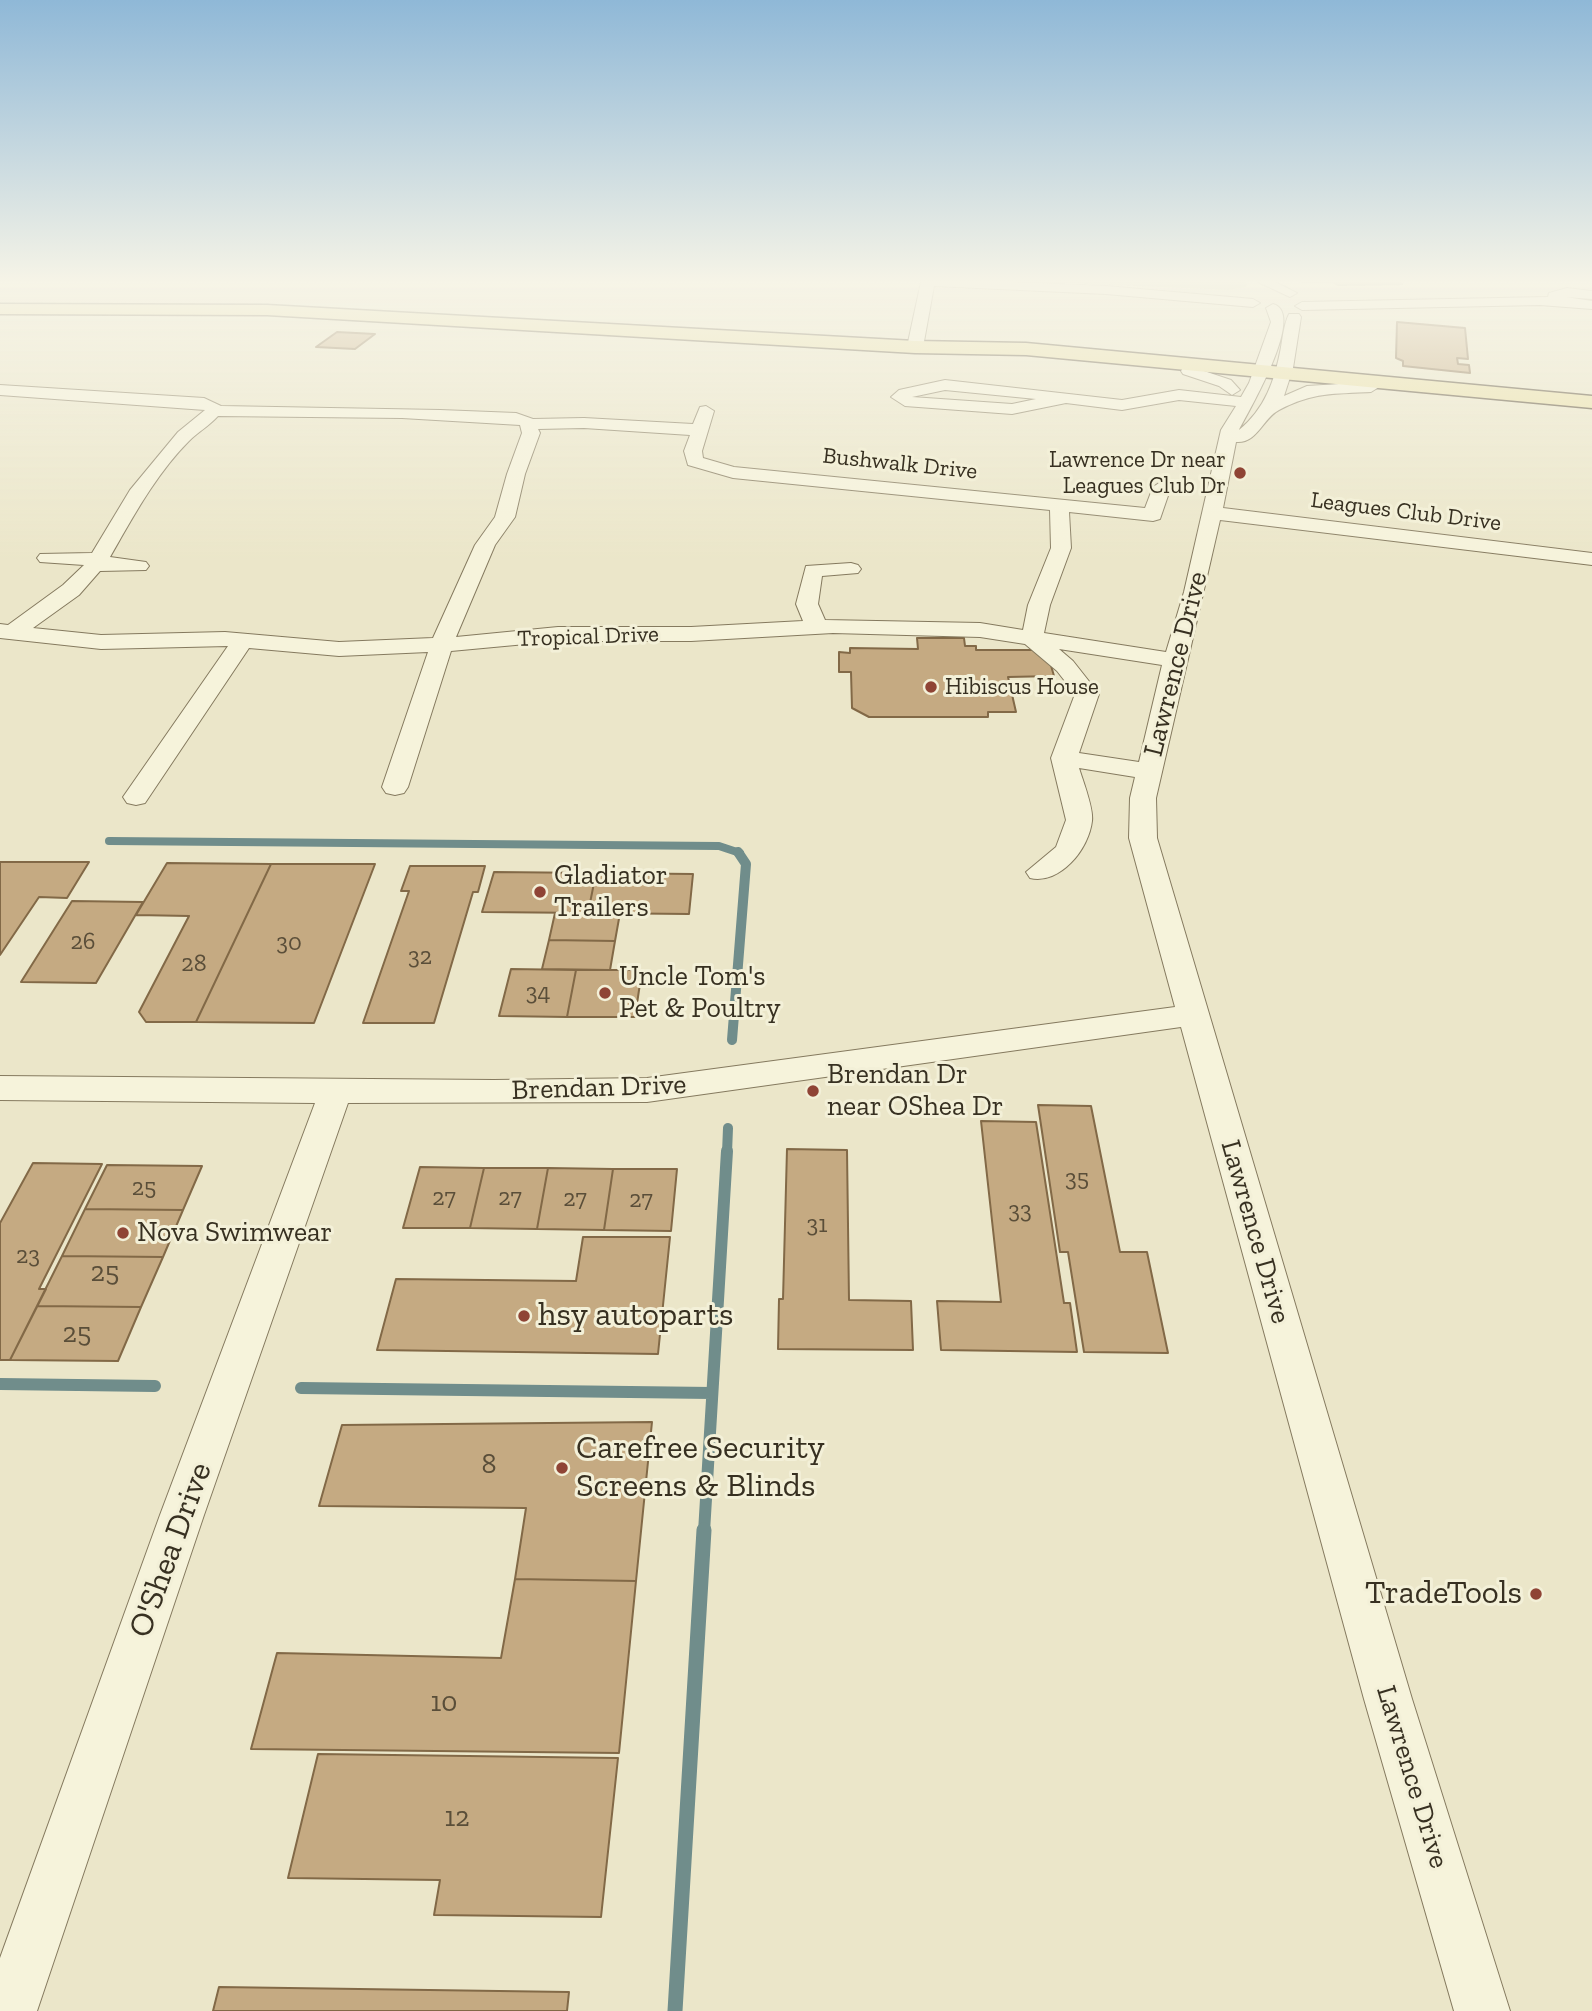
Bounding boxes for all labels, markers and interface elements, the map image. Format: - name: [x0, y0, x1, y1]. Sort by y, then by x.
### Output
- street label: Bushwalk Drive: [821, 442, 979, 486]
- place label: Lawrence Dr near Leagues Club Dr: [1049, 446, 1226, 500]
- marker: Lawrence Dr near Leagues Club Dr: [1232, 465, 1248, 481]
- street label: Leagues Club Drive: [1309, 487, 1503, 537]
- street label: Lawrence Drive: [1137, 568, 1215, 760]
- street label: Tropical Drive: [517, 621, 659, 653]
- place label: Hibiscus House: [945, 673, 1099, 701]
- marker: Hibiscus House: [923, 679, 939, 695]
- place label: Gladiator Trailers: [554, 859, 668, 925]
- marker: Gladiator Trailers: [532, 884, 548, 900]
- house number: 26: [70, 928, 96, 956]
- house number: 30: [276, 929, 302, 957]
- house number: 32: [408, 943, 432, 971]
- house number: 28: [181, 950, 207, 978]
- place label: Uncle Tom's Pet & Poultry: [619, 960, 781, 1026]
- house number: 34: [526, 979, 550, 1007]
- marker: Uncle Tom's Pet & Poultry: [597, 985, 613, 1001]
- place label: Brendan Dr near OShea Dr: [827, 1058, 1003, 1124]
- street label: Brendan Drive: [511, 1068, 687, 1108]
- marker: Brendan Dr near OShea Dr: [805, 1083, 821, 1099]
- street label: Lawrence Drive: [1213, 1137, 1297, 1327]
- house number: 35: [1065, 1165, 1089, 1193]
- house number: 25: [132, 1174, 156, 1202]
- house number: 27: [432, 1184, 456, 1212]
- house number: 27: [498, 1184, 522, 1212]
- house number: 27: [563, 1185, 587, 1213]
- house number: 27: [629, 1186, 653, 1214]
- house number: 33: [1008, 1197, 1032, 1225]
- house number: 31: [807, 1211, 827, 1239]
- place label: Nova Swimwear: [137, 1216, 332, 1250]
- marker: Nova Swimwear: [115, 1225, 131, 1241]
- house number: 23: [16, 1242, 40, 1270]
- house number: 25: [91, 1256, 119, 1290]
- place label: hsy autoparts: [538, 1296, 734, 1336]
- marker: hsy autoparts: [516, 1308, 532, 1324]
- house number: 25: [63, 1317, 91, 1351]
- place label: Carefree Security Screens & Blinds: [576, 1429, 825, 1507]
- house number: 8: [481, 1448, 497, 1482]
- street label: O'Shea Drive: [121, 1457, 221, 1643]
- marker: Carefree Security Screens & Blinds: [554, 1460, 570, 1476]
- place label: TradeTools: [1365, 1574, 1522, 1614]
- marker: TradeTools: [1528, 1586, 1544, 1602]
- street label: Lawrence Drive: [1368, 1682, 1456, 1872]
- house number: 10: [431, 1686, 457, 1720]
- house number: 12: [444, 1801, 470, 1835]

